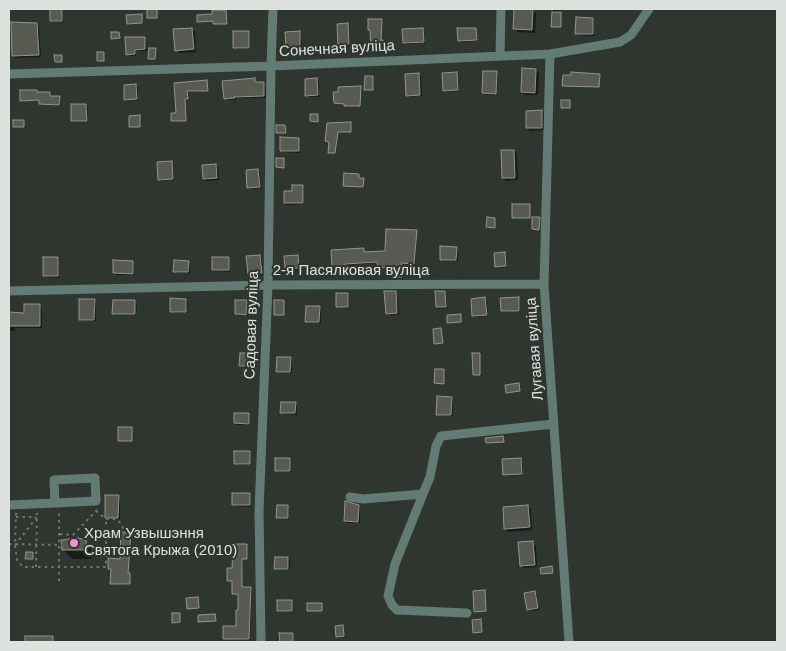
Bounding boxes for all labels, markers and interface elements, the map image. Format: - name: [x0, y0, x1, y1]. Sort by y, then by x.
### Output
- street label: Сонечная вуліца: [279, 37, 395, 61]
- street label: 2-я Пасялковая вуліца: [273, 262, 429, 280]
- street label: Садовая вуліца: [241, 270, 263, 380]
- street label: Лугавая вуліца: [522, 297, 548, 401]
- place label: Храм Узвышэння Святога Крыжа (2010): [84, 525, 237, 560]
- marker: Храм Узвышэння Святога Крыжа (2010): [68, 537, 80, 549]

